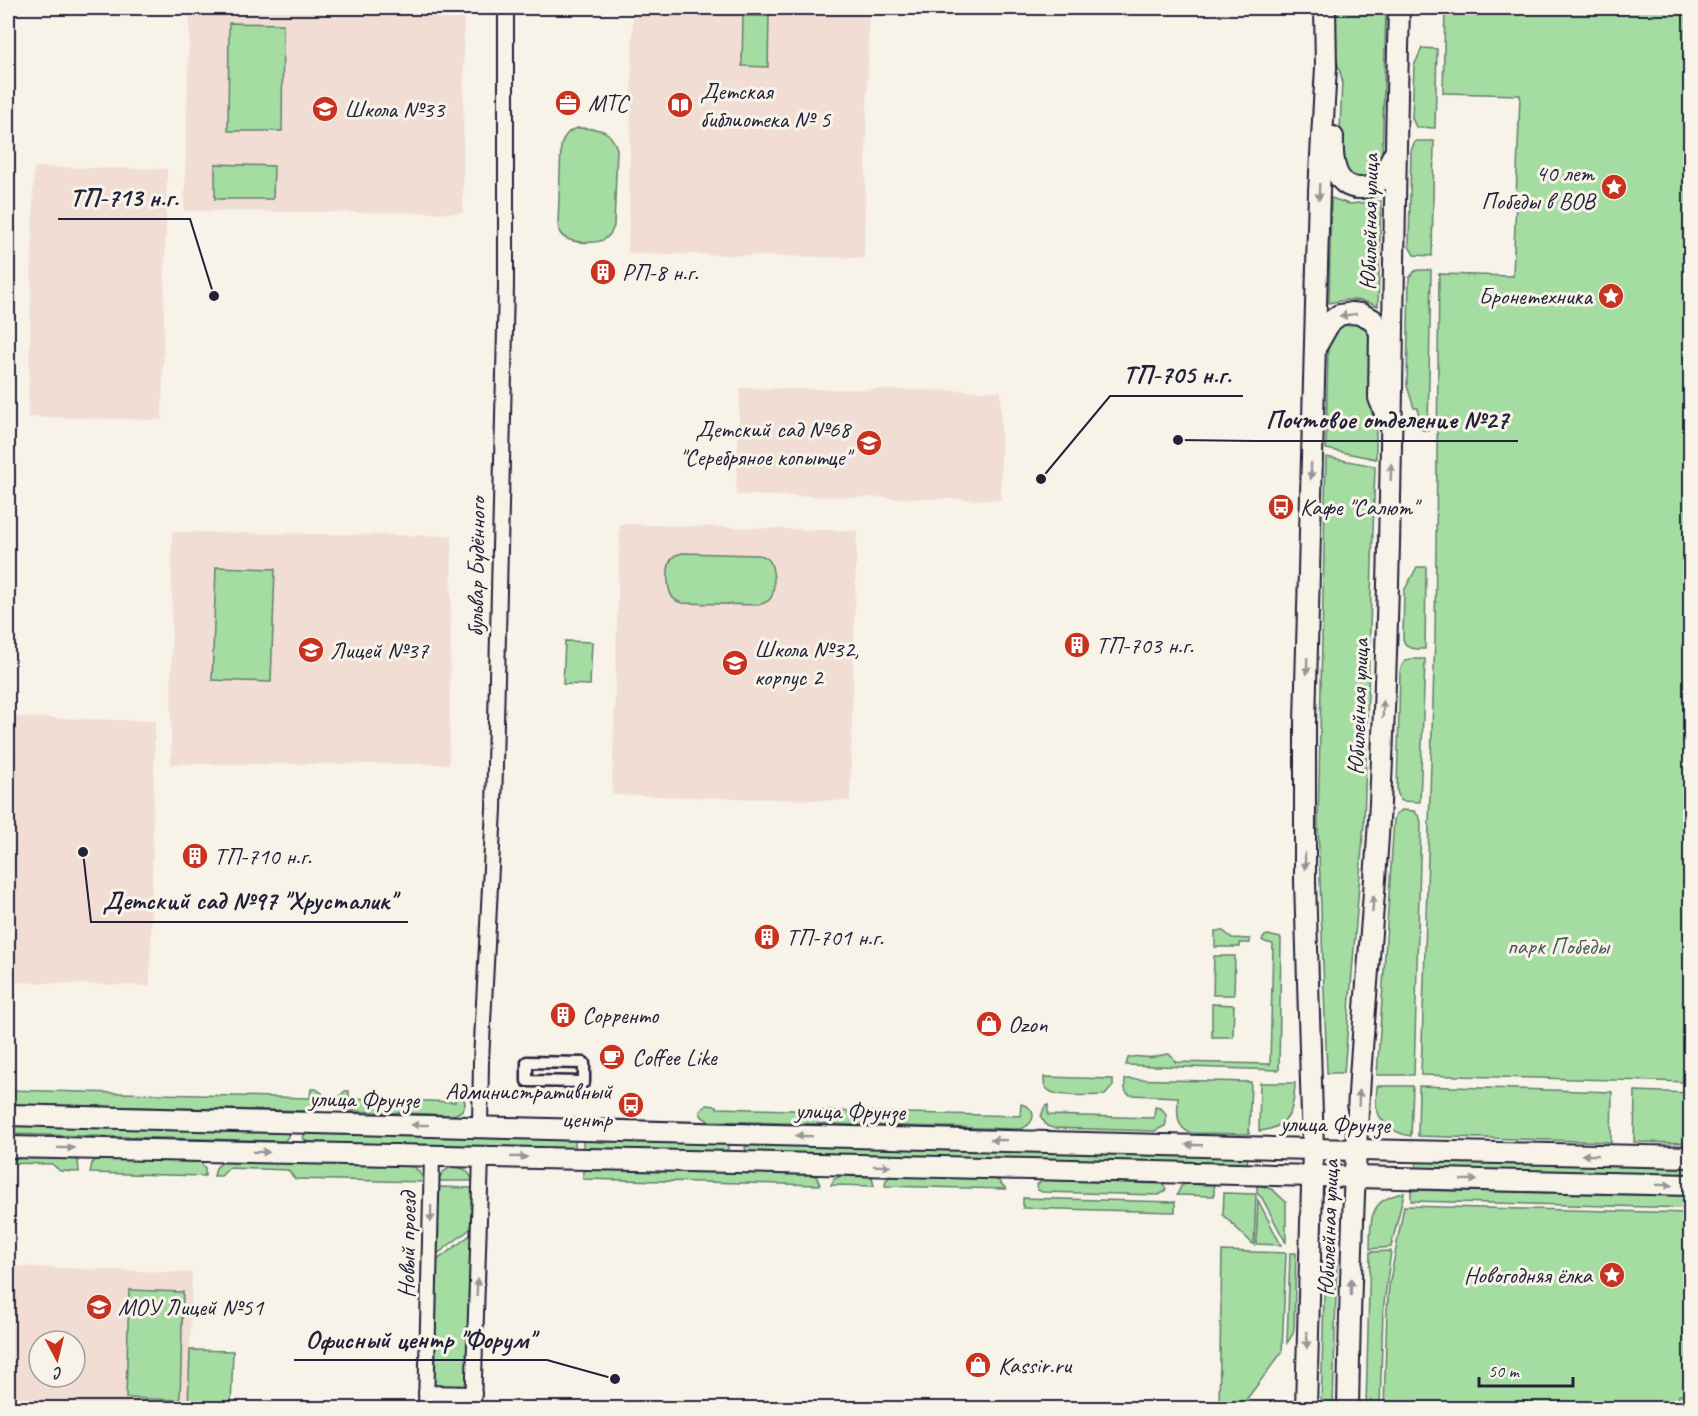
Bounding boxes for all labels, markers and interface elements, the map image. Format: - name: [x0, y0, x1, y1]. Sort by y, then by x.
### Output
- place label: Детская библиотека № 5: [700, 76, 831, 134]
- office icon: МТС: [553, 88, 583, 118]
- place label: МТС: [588, 88, 630, 118]
- library icon: Детская библиотека № 5: [665, 90, 695, 120]
- school or university icon: Школа №33: [310, 94, 340, 124]
- place label: Школа №33: [344, 94, 446, 124]
- street label: Юбилейная улица: [1353, 152, 1385, 290]
- place label: 40 лет Победы в ВОВ: [1481, 158, 1597, 216]
- place icon: 40 лет Победы в ВОВ: [1599, 172, 1629, 202]
- callout: ТП-713 н.г.: [58, 175, 190, 219]
- text: ТП-713 н.г.: [70, 181, 179, 214]
- one-way arrow: [1314, 182, 1323, 201]
- building icon: РП-8 н.г.: [588, 257, 618, 287]
- place label: РП-8 н.г.: [622, 257, 699, 287]
- place label: Бронетехника: [1478, 281, 1593, 311]
- place icon: Бронетехника: [1596, 281, 1626, 311]
- one-way arrow: [1338, 310, 1357, 320]
- callout: ТП-705 н.г.: [1110, 352, 1243, 396]
- text: ТП-705 н.г.: [1123, 358, 1232, 391]
- callout: Почтовое отделение №27: [1256, 397, 1518, 441]
- text: Почтовое отделение №27: [1266, 403, 1511, 436]
- place label: Детский сад №68 "Серебряное копытце": [679, 414, 855, 472]
- school or university icon: Детский сад №68 "Серебряное копытце": [854, 428, 884, 458]
- one-way arrow: [1307, 461, 1316, 480]
- one-way arrow: [1386, 463, 1395, 482]
- bus stop icon: Кафе "Салют": [1266, 492, 1296, 522]
- place label: Кафе "Салют": [1300, 492, 1423, 522]
- street label: бульвар Будённого: [460, 494, 492, 637]
- building icon: ТП-703 н.г.: [1062, 630, 1092, 660]
- place label: ТП-703 н.г.: [1096, 630, 1194, 660]
- place label: Школа №32, корпус 2: [754, 634, 859, 692]
- school or university icon: Лицей №37: [296, 635, 326, 665]
- place label: Лицей №37: [330, 635, 430, 665]
- street label: Юбилейная улица: [1341, 637, 1375, 776]
- school or university icon: Школа №32, корпус 2: [720, 648, 750, 678]
- one-way arrow: [1302, 656, 1311, 675]
- one-way arrow: [1379, 700, 1388, 719]
- building icon: ТП-710 н.г.: [180, 841, 210, 871]
- place label: ТП-710 н.г.: [214, 841, 312, 871]
- one-way arrow: [1300, 851, 1310, 870]
- callout: Детский сад №97 "Хрусталик": [91, 878, 408, 922]
- text: Детский сад №97 "Хрусталик": [103, 884, 401, 917]
- one-way arrow: [1368, 894, 1377, 913]
- building icon: ТП-701 н.г.: [752, 922, 782, 952]
- place label: ТП-701 н.г.: [786, 922, 884, 952]
- park label: парк Победы: [1507, 931, 1611, 961]
- building icon: Сорренто: [548, 1000, 578, 1030]
- place label: Сорренто: [582, 1000, 660, 1030]
- shop icon: Ozon: [974, 1009, 1004, 1039]
- place label: Ozon: [1008, 1009, 1048, 1039]
- cafe icon: Coffee Like: [597, 1042, 627, 1072]
- place label: Coffee Like: [632, 1042, 719, 1072]
- place label: Административный центр: [445, 1076, 614, 1134]
- street label: улица Фрунзе: [307, 1083, 421, 1115]
- one-way arrow: [1354, 1089, 1363, 1108]
- bus stop icon: Административный центр: [616, 1090, 646, 1120]
- street label: улица Фрунзе: [793, 1095, 907, 1127]
- street label: улица Фрунзе: [1278, 1108, 1392, 1140]
- one-way arrow: [411, 1121, 430, 1130]
- one-way arrow: [794, 1131, 813, 1140]
- one-way arrow: [989, 1136, 1008, 1145]
- one-way arrow: [1184, 1141, 1203, 1150]
- one-way arrow: [56, 1143, 75, 1153]
- one-way arrow: [251, 1147, 270, 1157]
- one-way arrow: [1581, 1150, 1600, 1160]
- one-way arrow: [509, 1152, 528, 1162]
- street label: Юбилейная улица: [1311, 1158, 1345, 1297]
- one-way arrow: [872, 1161, 891, 1170]
- one-way arrow: [1460, 1175, 1479, 1185]
- one-way arrow: [1655, 1180, 1674, 1190]
- street label: Новый проезд: [391, 1189, 423, 1298]
- one-way arrow: [426, 1205, 435, 1224]
- place label: Новогодняя ёлка: [1464, 1260, 1594, 1290]
- place icon: Новогодняя ёлка: [1597, 1260, 1627, 1290]
- one-way arrow: [472, 1278, 482, 1297]
- one-way arrow: [1346, 1278, 1355, 1297]
- school or university icon: МОУ Лицей №51: [84, 1292, 114, 1322]
- place label: МОУ Лицей №51: [118, 1292, 264, 1322]
- callout: Офисный центр "Форум": [294, 1316, 547, 1360]
- text: Офисный центр "Форум": [306, 1323, 540, 1356]
- north arrow: [27, 1329, 87, 1389]
- one-way arrow: [1303, 1330, 1312, 1349]
- shop icon: Kassir.ru: [963, 1350, 993, 1380]
- place label: Kassir.ru: [998, 1350, 1073, 1380]
- scale bar: [1479, 1350, 1574, 1388]
- text: 50 m: [1488, 1360, 1521, 1382]
- text: С: [51, 1362, 64, 1384]

